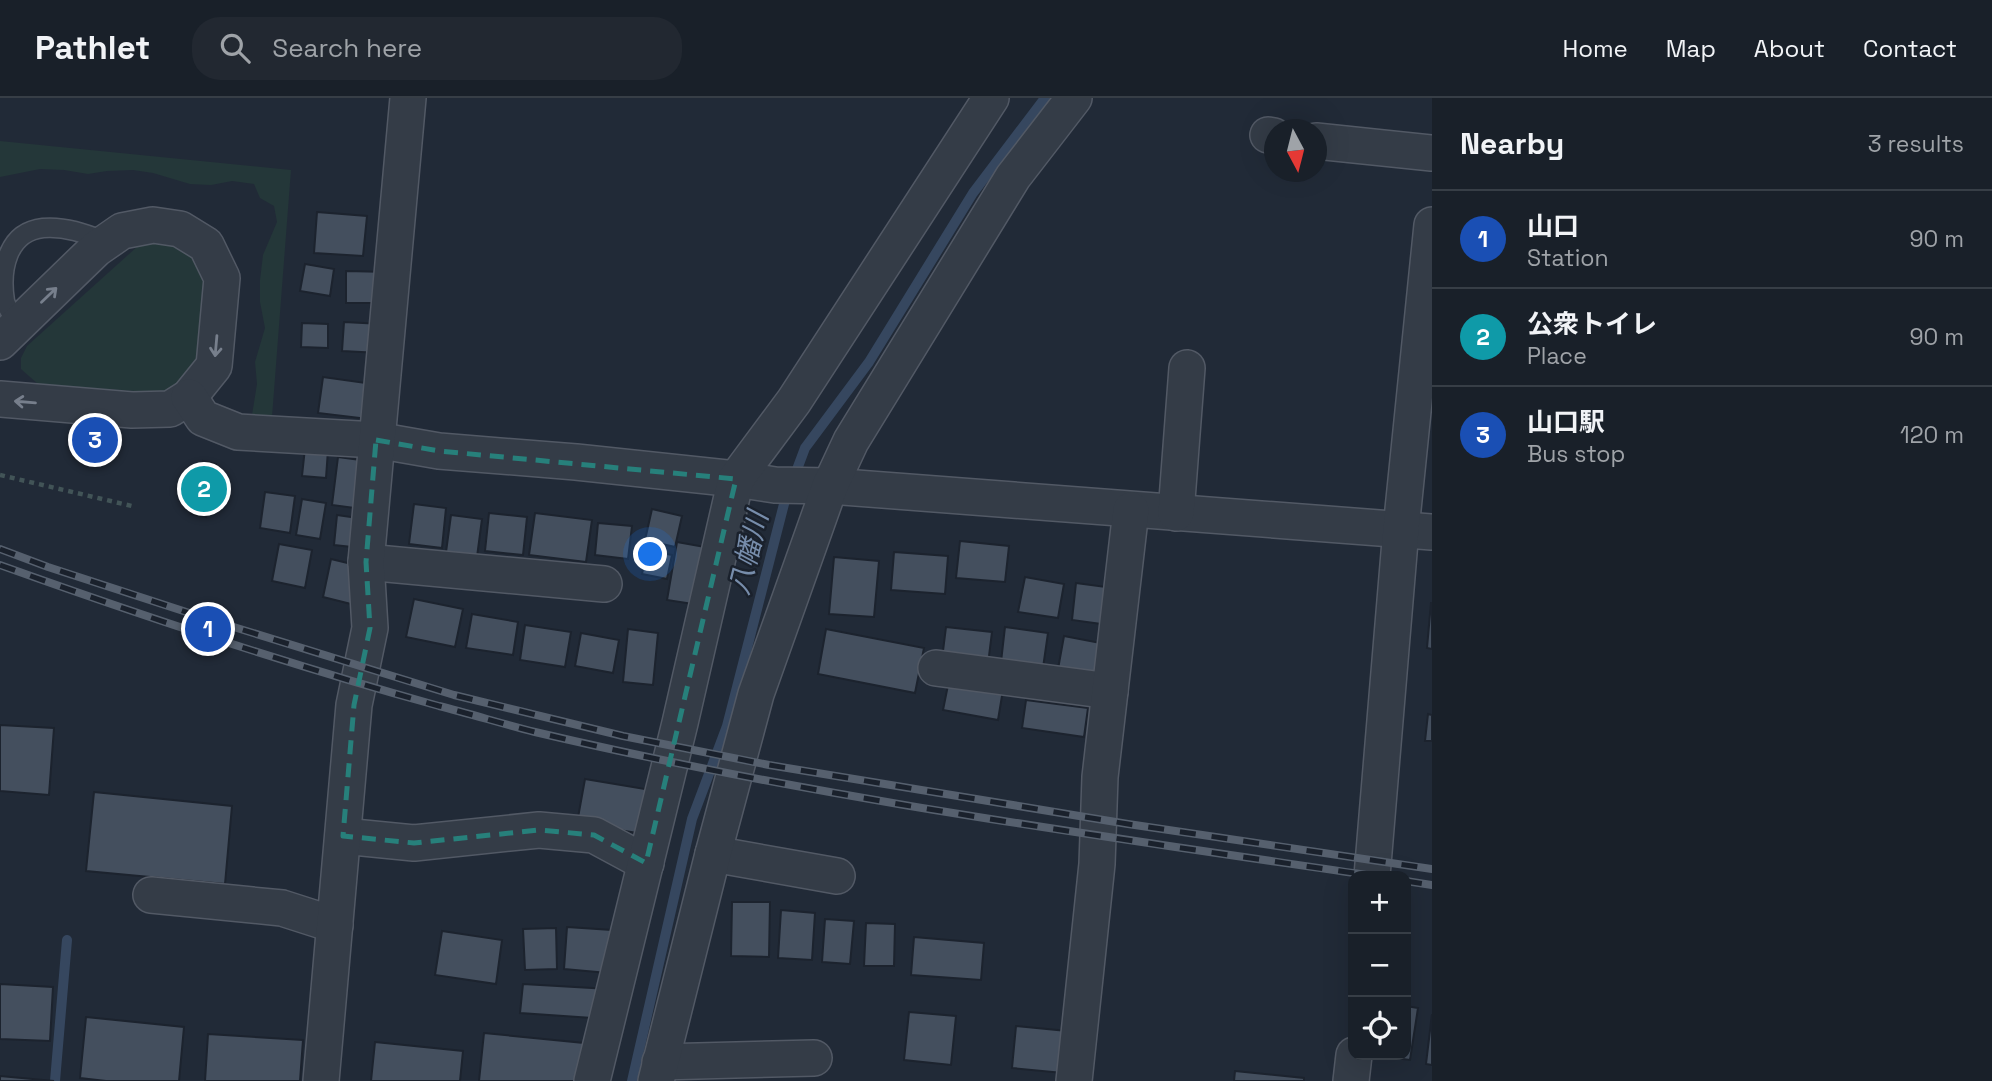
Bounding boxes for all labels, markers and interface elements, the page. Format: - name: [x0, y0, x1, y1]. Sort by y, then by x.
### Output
- search box: [192, 17, 682, 80]
- text: Pathlet: [35, 27, 150, 69]
- icon: search: [216, 29, 254, 67]
- text: Search here: [272, 31, 422, 65]
- text: Home: [1562, 33, 1628, 64]
- text: Map: [1666, 33, 1716, 64]
- text: About: [1754, 33, 1825, 64]
- text: Contact: [1863, 33, 1957, 64]
- north arrow: [1264, 119, 1327, 182]
- text: Nearby: [1460, 124, 1564, 163]
- text: 3 results: [1868, 129, 1964, 159]
- text: 山口: [1527, 209, 1579, 243]
- text: 1: [1478, 224, 1488, 254]
- text: 90 m: [1909, 224, 1964, 254]
- text: Station: [1527, 243, 1609, 273]
- one-way arrow: [40, 286, 57, 303]
- text: 公衆トイレ: [1527, 307, 1657, 341]
- text: 2: [1476, 322, 1490, 352]
- text: 90 m: [1909, 322, 1964, 352]
- one-way arrow: [209, 334, 222, 357]
- text: Place: [1527, 341, 1587, 371]
- one-way arrow: [15, 395, 37, 408]
- text: 山口駅: [1527, 405, 1605, 439]
- pin: 3: [72, 414, 118, 466]
- text: 3: [1476, 420, 1490, 450]
- text: 120 m: [1900, 420, 1964, 450]
- text: Bus stop: [1527, 439, 1625, 469]
- pin: 2: [181, 463, 227, 515]
- water label: 八幡川: [720, 505, 776, 598]
- your location: [633, 537, 667, 571]
- pin: 1: [185, 603, 231, 655]
- map controls: [1348, 871, 1411, 1060]
- button: +: [1348, 871, 1411, 934]
- button: −: [1348, 934, 1411, 997]
- button: locate: [1348, 997, 1411, 1060]

